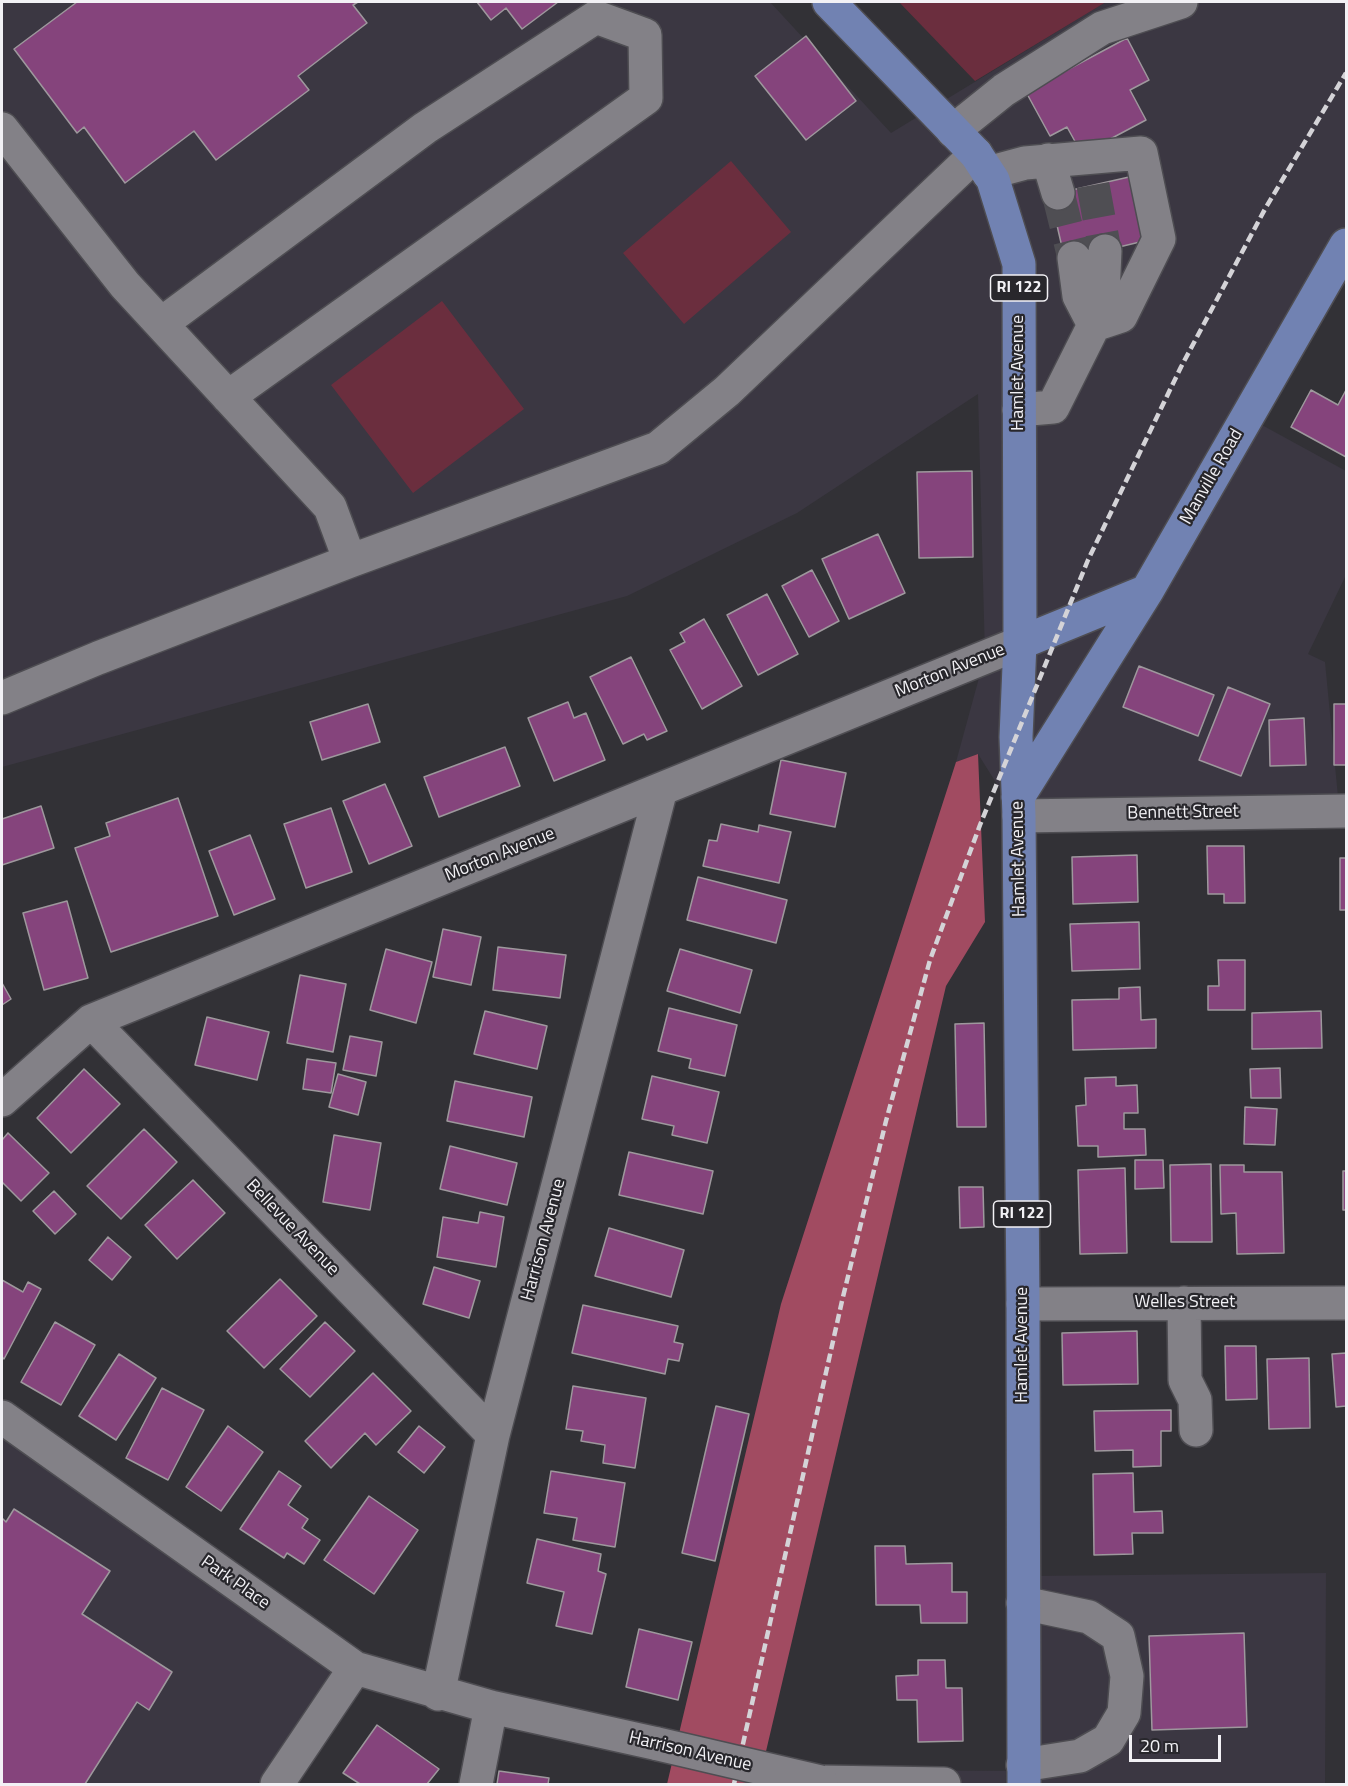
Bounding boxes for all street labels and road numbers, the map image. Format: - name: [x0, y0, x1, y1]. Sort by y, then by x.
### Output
- road number: RI 122: [990, 275, 1048, 301]
- street label: Hamlet Avenue: [1008, 315, 1030, 431]
- street label: Manville Road: [1176, 425, 1248, 529]
- street label: Morton Avenue: [892, 639, 1008, 703]
- street label: Hamlet Avenue: [1007, 801, 1031, 917]
- street label: Bennett Street: [1127, 801, 1239, 825]
- street label: Morton Avenue: [442, 823, 558, 887]
- street label: Bellevue Avenue: [241, 1176, 343, 1280]
- street label: Harrison Avenue: [517, 1177, 571, 1303]
- road number: RI 122: [994, 1201, 1050, 1227]
- street label: Hamlet Avenue: [1012, 1287, 1034, 1403]
- street label: Welles Street: [1135, 1292, 1235, 1314]
- street label: Park Place: [196, 1551, 274, 1615]
- street label: Harrison Avenue: [626, 1727, 754, 1777]

